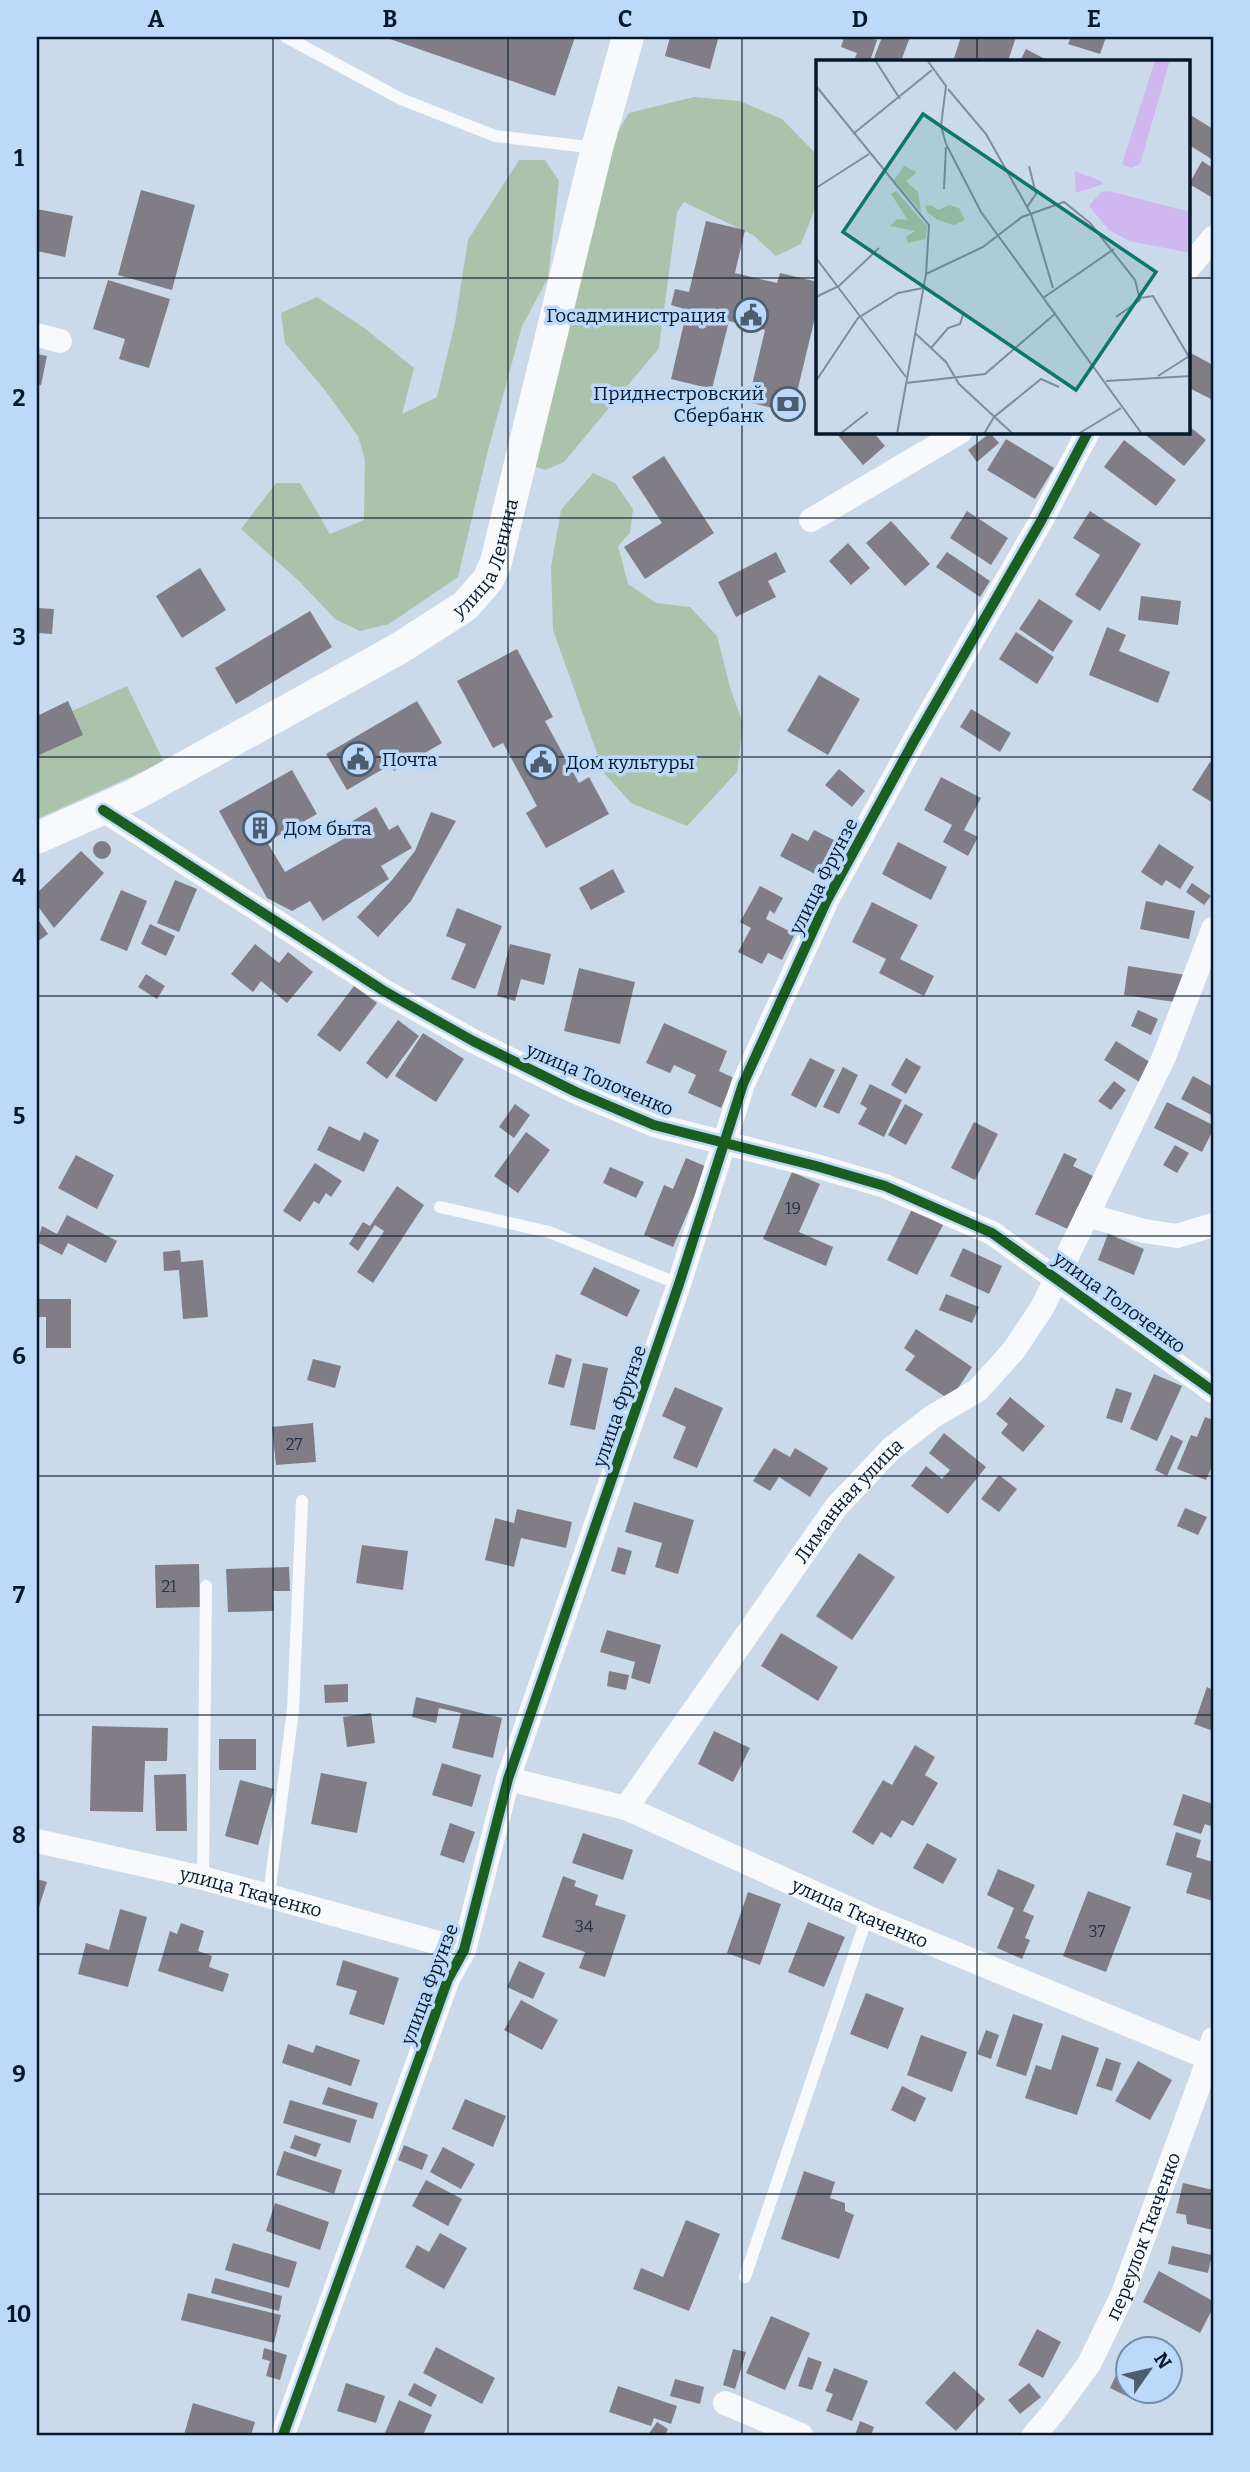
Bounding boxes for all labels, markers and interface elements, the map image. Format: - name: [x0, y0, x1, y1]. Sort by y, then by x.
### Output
- text: A: [148, 5, 165, 33]
- text: B: [383, 5, 397, 33]
- text: C: [618, 5, 632, 33]
- text: D: [852, 5, 868, 33]
- text: E: [1087, 5, 1101, 33]
- inset map: [816, 60, 1190, 434]
- text: 1: [14, 144, 24, 172]
- public building icon: Госадминистрация: [732, 296, 770, 334]
- place label: Госадминистрация: [546, 304, 726, 327]
- place label: Приднестровский Сбербанк: [593, 382, 765, 427]
- text: 2: [13, 384, 26, 412]
- bank icon: Приднестровский Сбербанк: [769, 385, 807, 423]
- street label: улица Ленина: [448, 496, 523, 623]
- text: 3: [12, 623, 26, 651]
- public building icon: Почта: [339, 740, 377, 778]
- public building icon: Дом культуры: [522, 743, 560, 781]
- place label: Почта: [382, 748, 438, 771]
- place label: Дом культуры: [566, 751, 695, 774]
- building icon: Дом быта: [241, 809, 279, 847]
- street label: улица Фрунзе: [784, 814, 863, 939]
- place label: Дом быта: [284, 817, 372, 840]
- text: 4: [12, 863, 26, 891]
- street label: улица Толоченко: [522, 1038, 677, 1121]
- text: 5: [13, 1102, 25, 1130]
- house number: 19: [785, 1199, 801, 1218]
- street label: улица Толоченко: [1048, 1246, 1190, 1358]
- text: 6: [12, 1342, 26, 1370]
- street label: улица Фрунзе: [587, 1342, 651, 1471]
- street label: Лиманная улица: [790, 1433, 908, 1567]
- house number: 27: [286, 1435, 302, 1454]
- house number: 21: [161, 1577, 177, 1596]
- text: 7: [13, 1581, 26, 1609]
- text: 8: [12, 1821, 26, 1849]
- street label: улица Ткаченко: [177, 1862, 325, 1922]
- street label: улица Ткаченко: [787, 1873, 932, 1953]
- house number: 34: [575, 1917, 594, 1936]
- street label: улица Фрунзе: [395, 1920, 463, 2049]
- house number: 37: [1088, 1922, 1106, 1941]
- text: 9: [12, 2060, 26, 2088]
- street label: переулок Ткаченко: [1101, 2149, 1186, 2324]
- text: 10: [7, 2300, 31, 2328]
- north arrow: [1114, 2336, 1184, 2406]
- text: N: [1149, 2348, 1176, 2374]

